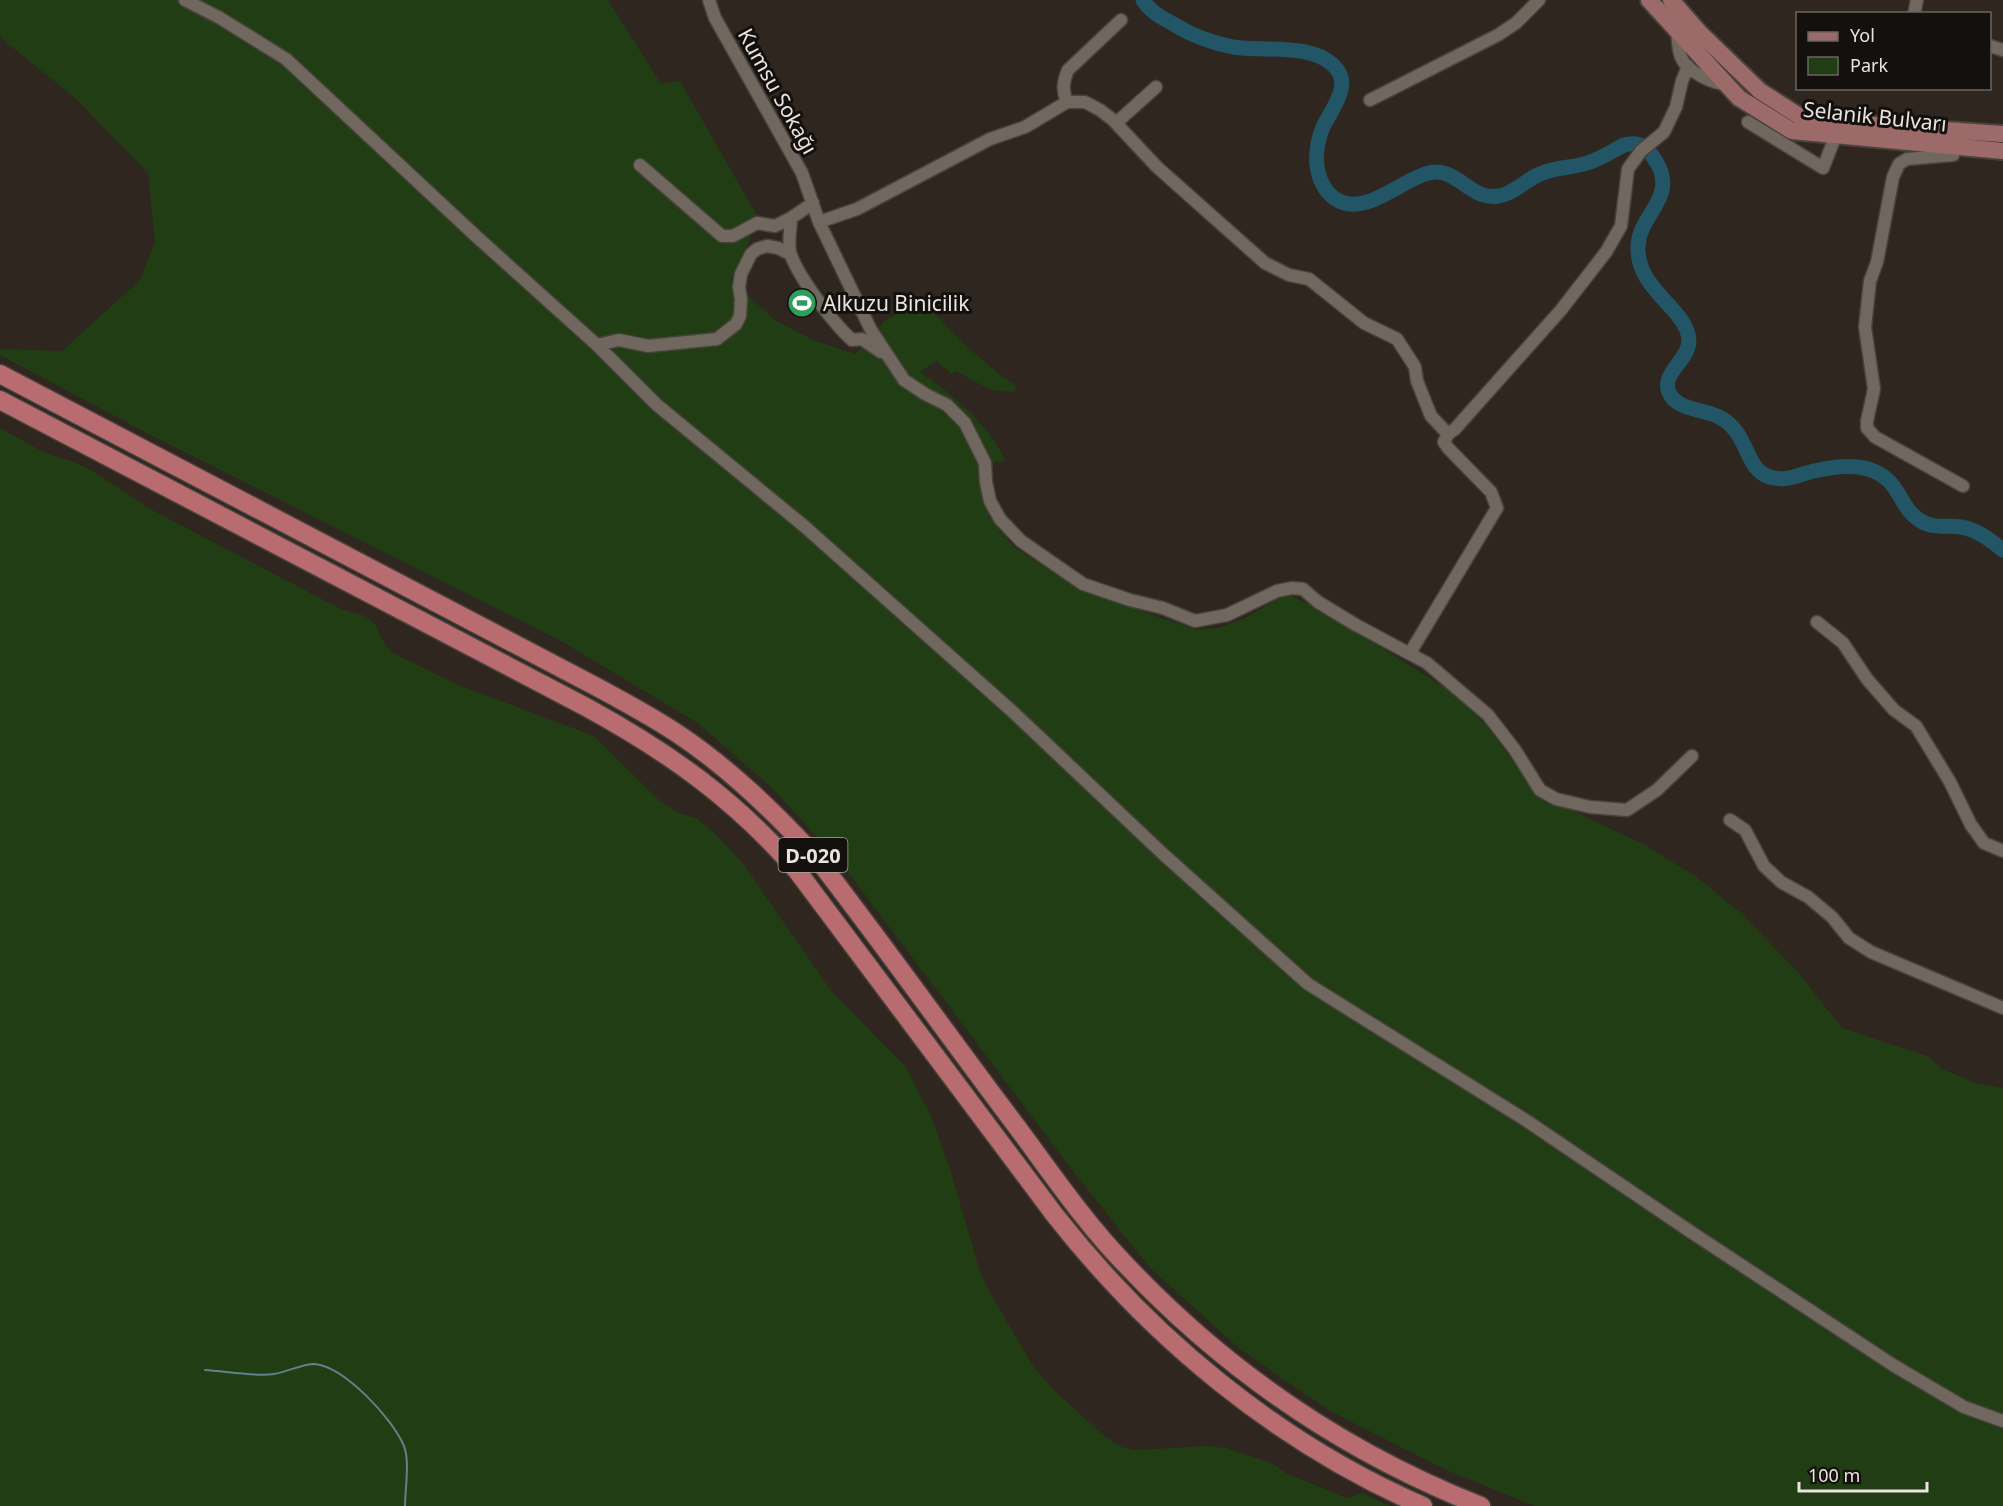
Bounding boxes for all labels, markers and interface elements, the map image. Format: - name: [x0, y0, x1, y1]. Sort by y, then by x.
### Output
- legend: [1796, 12, 1991, 90]
- street label: Kumsu Sokağı: [732, 23, 824, 159]
- text: Yol: [1850, 23, 1875, 47]
- text: Park: [1850, 53, 1888, 77]
- street label: Selanik Bulvarı: [1802, 95, 1948, 137]
- sports icon: Alkuzu Binicilik: [786, 287, 818, 319]
- place label: Alkuzu Binicilik: [823, 289, 970, 317]
- road number: D-020: [778, 838, 848, 872]
- scale bar: [1799, 1455, 1926, 1493]
- text: 100 m: [1808, 1463, 1860, 1487]

